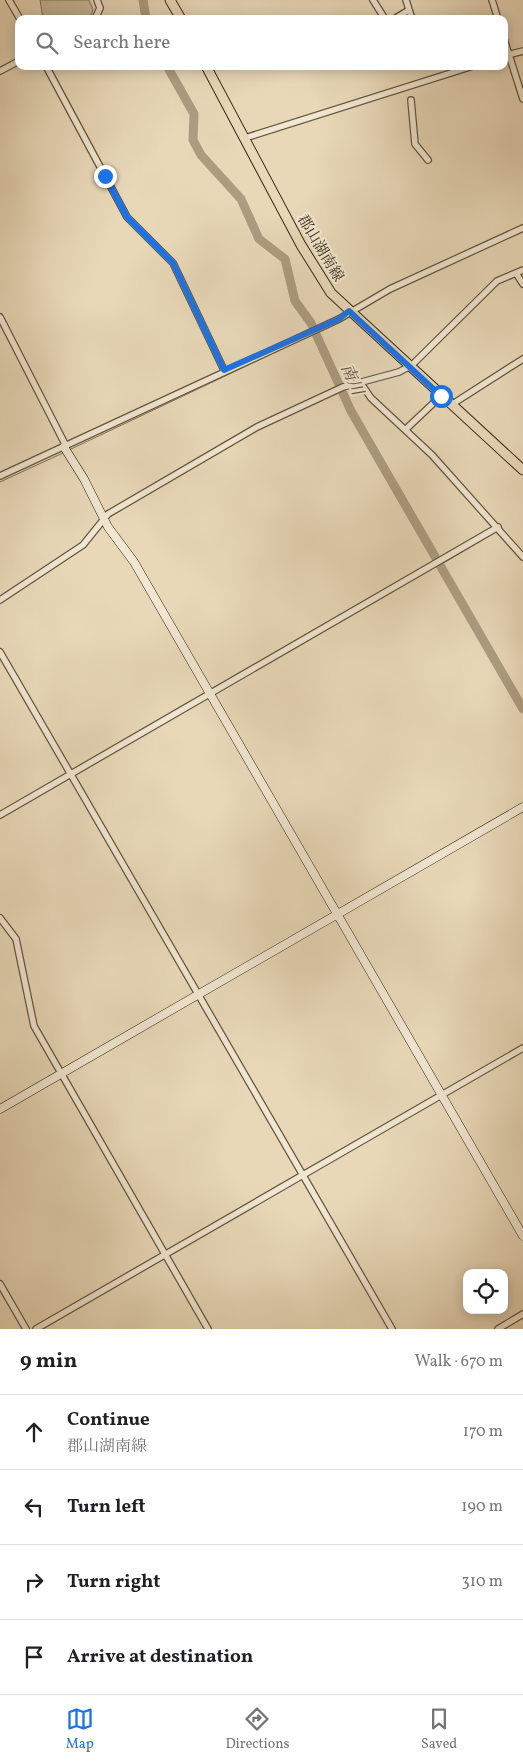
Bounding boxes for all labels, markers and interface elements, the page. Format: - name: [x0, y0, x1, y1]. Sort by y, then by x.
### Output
- search box: [15, 15, 508, 70]
- icon: search: [33, 29, 61, 57]
- text: Search here: [73, 30, 170, 56]
- route end: [94, 165, 117, 188]
- street label: 郡山湖南線: [291, 211, 348, 286]
- water label: 南川: [335, 361, 369, 401]
- route start: [430, 385, 453, 408]
- map controls: [463, 1269, 508, 1314]
- button: locate: [463, 1269, 508, 1314]
- text: 9 min: [20, 1347, 77, 1376]
- text: Walk · 670 m: [415, 1351, 503, 1373]
- text: Continue: [67, 1407, 150, 1433]
- icon: ahead: [20, 1418, 48, 1446]
- text: 170 m: [463, 1421, 503, 1443]
- text: 郡山湖南線: [67, 1436, 147, 1458]
- icon: left: [20, 1493, 48, 1521]
- text: Turn left: [67, 1494, 146, 1520]
- text: 190 m: [461, 1496, 503, 1518]
- icon: right: [20, 1568, 48, 1596]
- text: Turn right: [67, 1569, 160, 1595]
- text: 310 m: [462, 1571, 503, 1593]
- icon: arrive: [20, 1643, 48, 1671]
- text: Arrive at destination: [67, 1644, 253, 1670]
- tab: Map: [66, 1705, 94, 1754]
- tab: Directions: [225, 1705, 290, 1754]
- tab: Saved: [421, 1705, 457, 1754]

